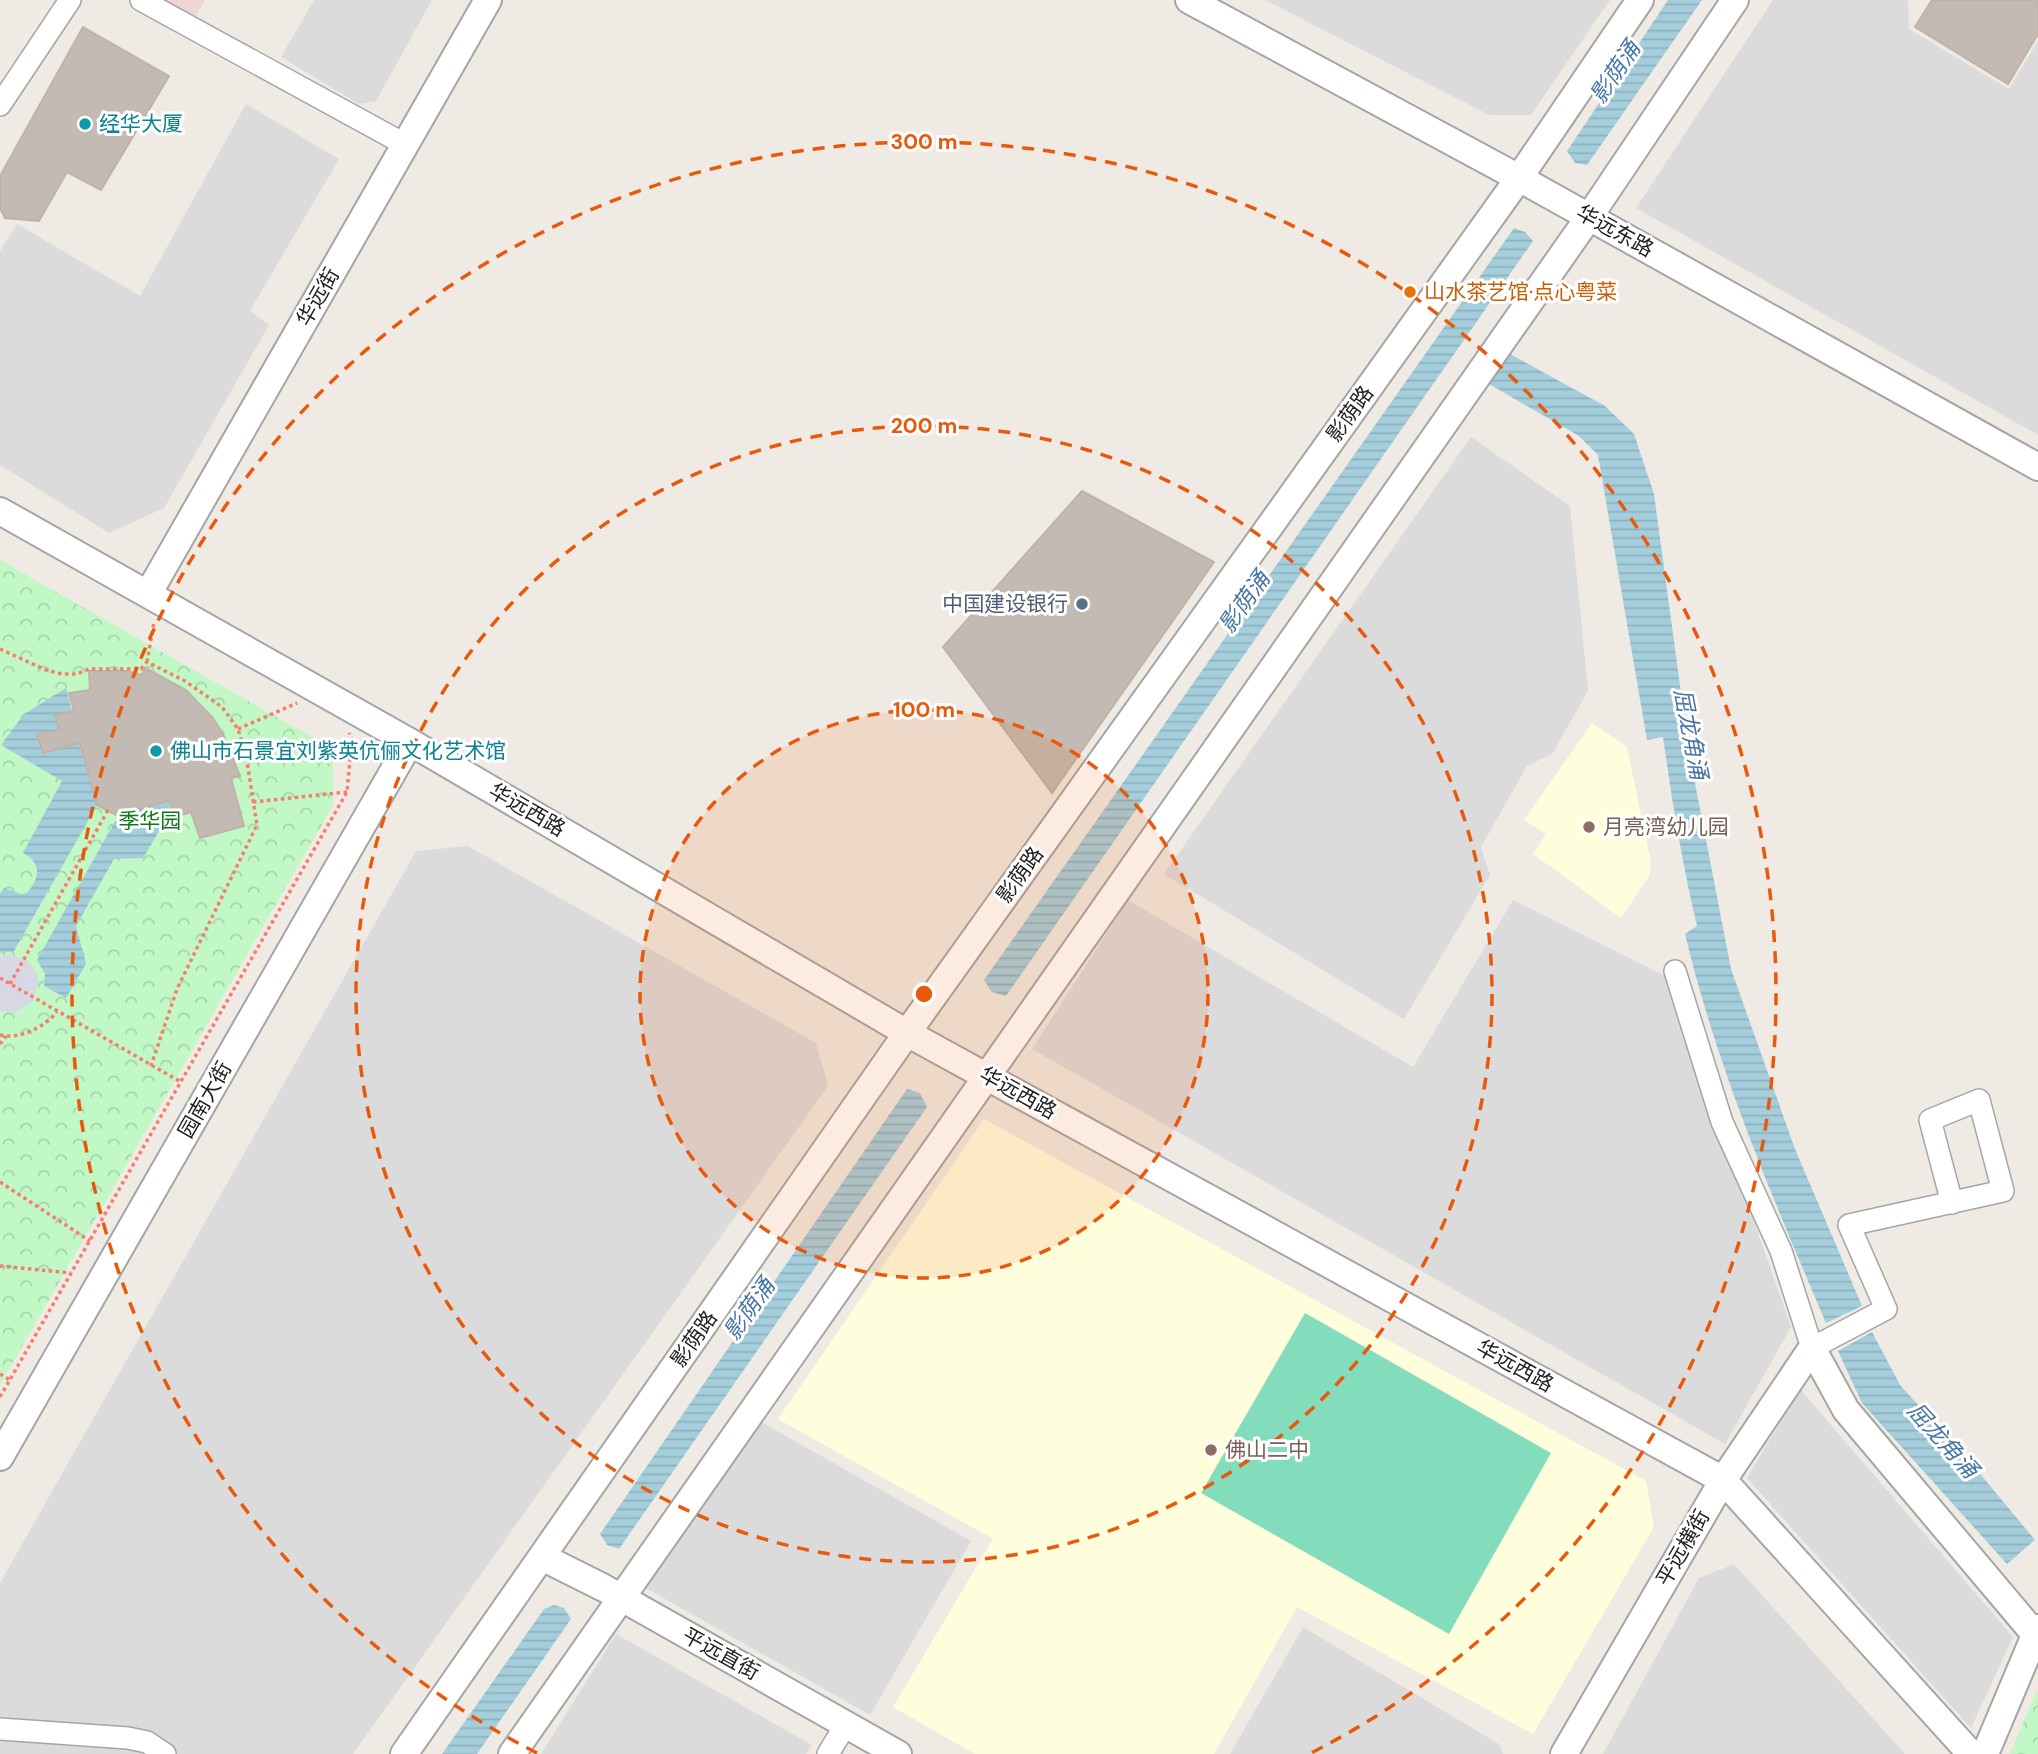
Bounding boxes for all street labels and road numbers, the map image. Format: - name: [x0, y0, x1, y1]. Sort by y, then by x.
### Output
- street label: 华远东路: [1571, 198, 1659, 264]
- street label: 华远街: [290, 263, 346, 331]
- street label: 影荫路: [1320, 380, 1380, 448]
- street label: 华远西路: [484, 777, 570, 843]
- street label: 影荫路: [990, 841, 1050, 909]
- street label: 园南大街: [172, 1057, 238, 1143]
- street label: 华远西路: [974, 1060, 1062, 1126]
- street label: 影荫路: [664, 1305, 724, 1373]
- street label: 华远西路: [1471, 1333, 1559, 1399]
- street label: 平远横街: [1650, 1505, 1716, 1591]
- street label: 平远直街: [677, 1621, 765, 1687]

